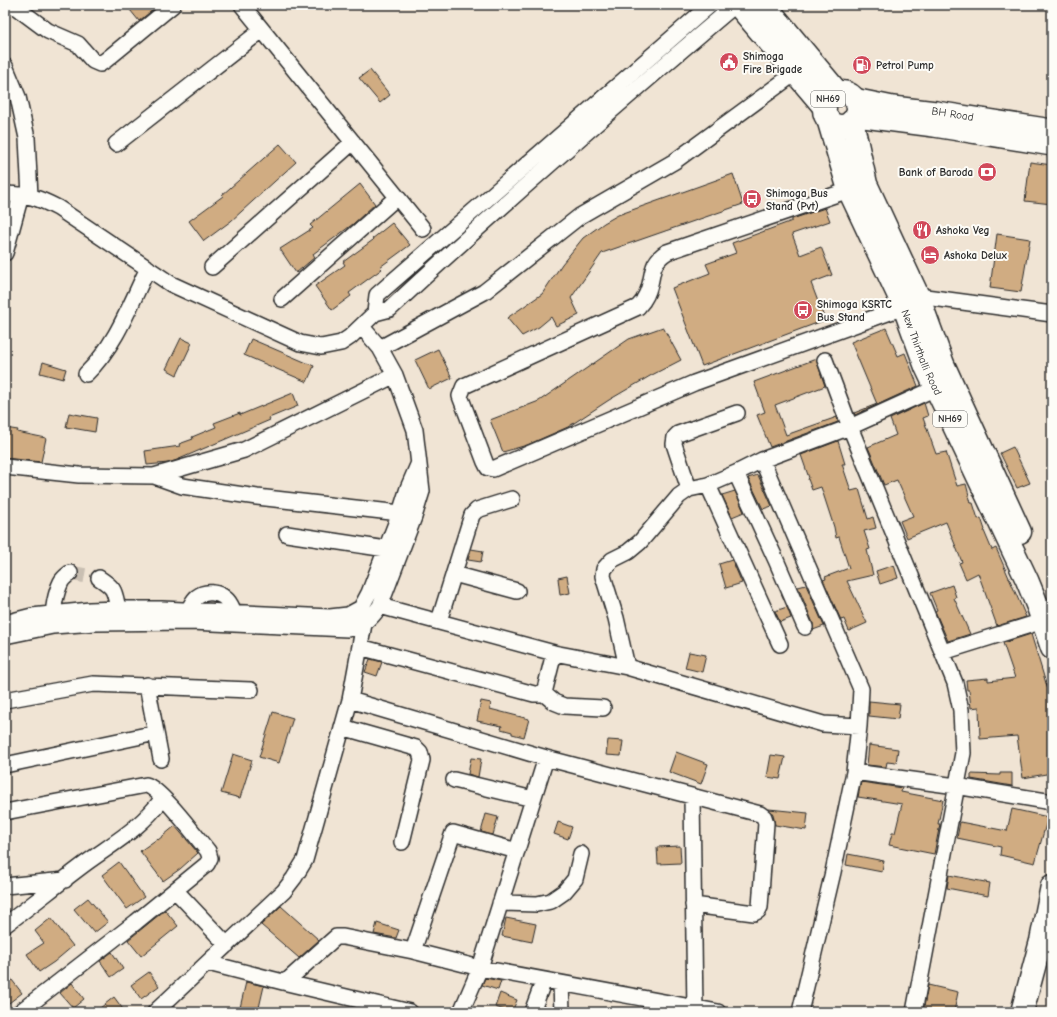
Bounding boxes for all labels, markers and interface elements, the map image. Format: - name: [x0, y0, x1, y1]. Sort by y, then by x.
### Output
- place label: Shimoga Fire Brigade: [743, 50, 803, 76]
- public building icon: Shimoga Fire Brigade: [718, 51, 740, 73]
- fuel station icon: Petrol Pump: [851, 54, 873, 76]
- place label: Petrol Pump: [876, 59, 934, 72]
- road number: NH69: [811, 91, 845, 107]
- street label: BH Road: [931, 104, 975, 123]
- bank icon: Bank of Baroda: [976, 161, 998, 183]
- place label: Bank of Baroda: [899, 166, 973, 179]
- place label: Shimoga Bus Stand (Pvt): [766, 187, 828, 213]
- bus stop icon: Shimoga Bus Stand (Pvt): [741, 188, 763, 210]
- restaurant icon: Ashoka Veg: [911, 219, 933, 241]
- place label: Ashoka Veg: [936, 224, 990, 237]
- hotel icon: Ashoka Delux: [919, 244, 941, 266]
- place label: Ashoka Delux: [944, 249, 1007, 262]
- place label: Shimoga KSRTC Bus Stand: [817, 298, 892, 324]
- bus stop icon: Shimoga KSRTC Bus Stand: [792, 299, 814, 321]
- street label: New Thirthalli Road: [899, 308, 945, 397]
- road number: NH69: [933, 411, 967, 427]

